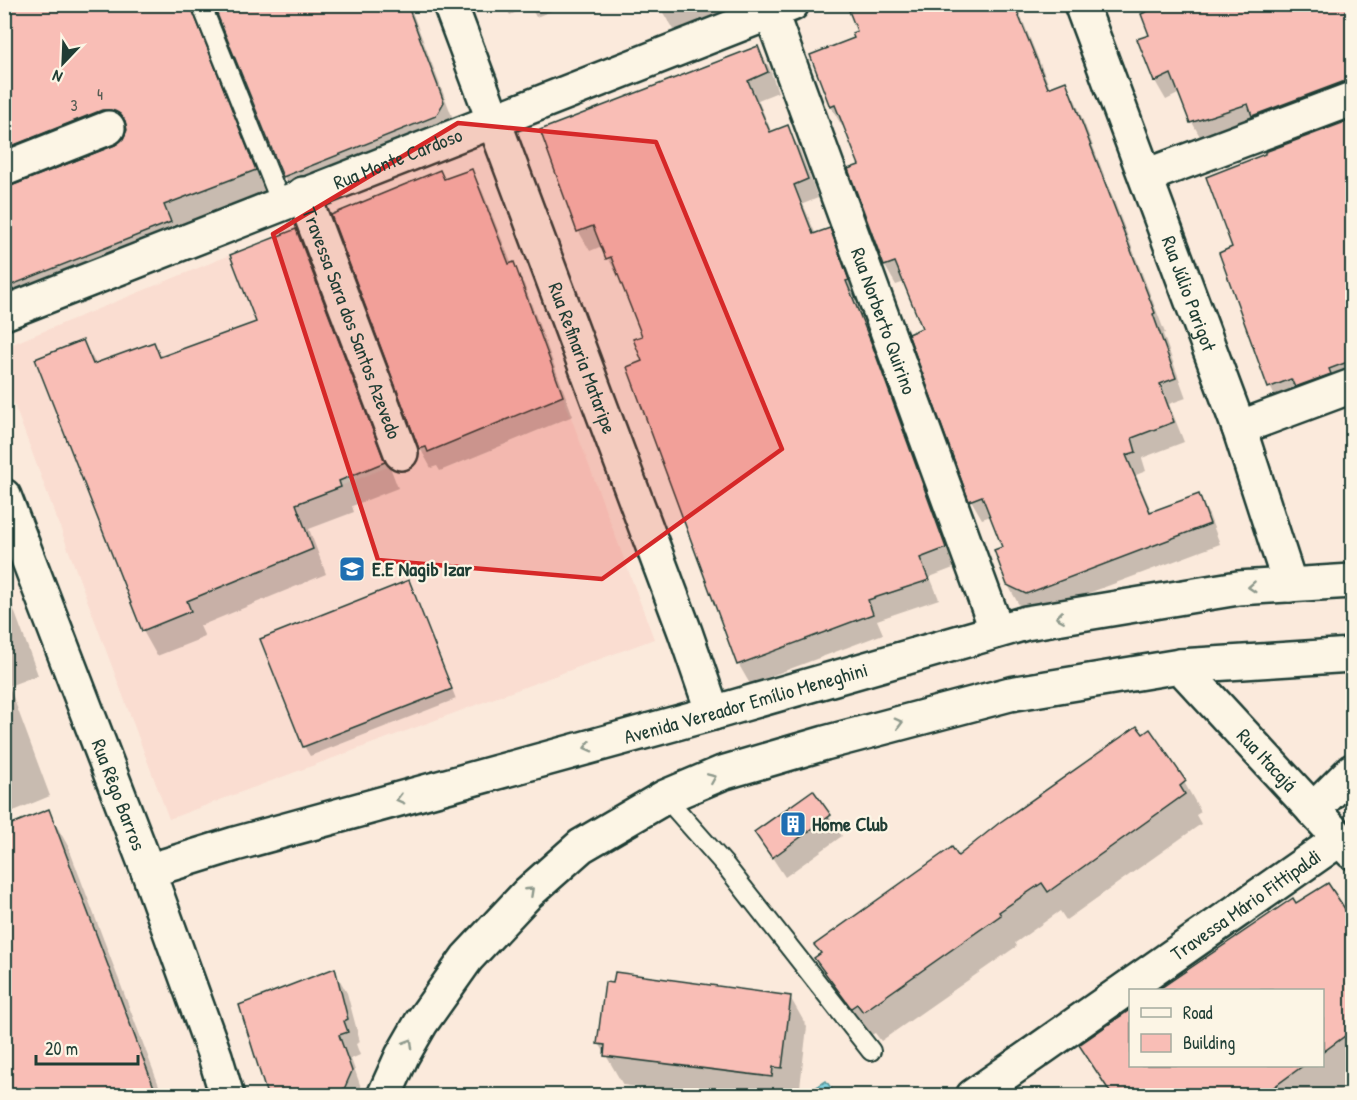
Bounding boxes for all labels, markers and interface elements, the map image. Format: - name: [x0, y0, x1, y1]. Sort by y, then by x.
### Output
- north arrow: [33, 33, 93, 93]
- text: N: [48, 65, 65, 89]
- house number: 4: [97, 83, 103, 105]
- house number: 3: [70, 94, 78, 116]
- street label: Rua Monte Cardoso: [329, 121, 466, 196]
- street label: Travessa Sara dos Santos Azevedo: [296, 203, 408, 443]
- street label: Rua Júlio Parigot: [1156, 232, 1224, 356]
- street label: Rua Norberto Quirino: [845, 244, 923, 398]
- street label: Rua Refinaria Mataripe: [542, 278, 624, 437]
- school or university icon: E.E Nagib Izar: [337, 554, 367, 584]
- place label: E.E Nagib Izar: [372, 555, 472, 583]
- one-way arrow: [1248, 580, 1257, 593]
- one-way arrow: [1055, 610, 1065, 623]
- street label: Avenida Vereador Emílio Meneghini: [621, 655, 871, 750]
- one-way arrow: [893, 718, 904, 730]
- street label: Rua Itacajá: [1231, 722, 1303, 797]
- street label: Rua Rêgo Barros: [86, 735, 153, 854]
- one-way arrow: [584, 740, 594, 753]
- one-way arrow: [706, 773, 717, 785]
- one-way arrow: [396, 792, 406, 804]
- building icon: Home Club: [778, 809, 808, 839]
- place label: Home Club: [812, 810, 888, 837]
- street label: Travessa Mário Fittipaldi: [1165, 843, 1326, 967]
- one-way arrow: [524, 887, 534, 898]
- legend: [1129, 989, 1324, 1067]
- text: Road: [1183, 1000, 1213, 1025]
- scale bar: [36, 1028, 138, 1066]
- text: Building: [1183, 1030, 1235, 1055]
- text: 20 m: [45, 1036, 78, 1061]
- one-way arrow: [402, 1039, 414, 1049]

